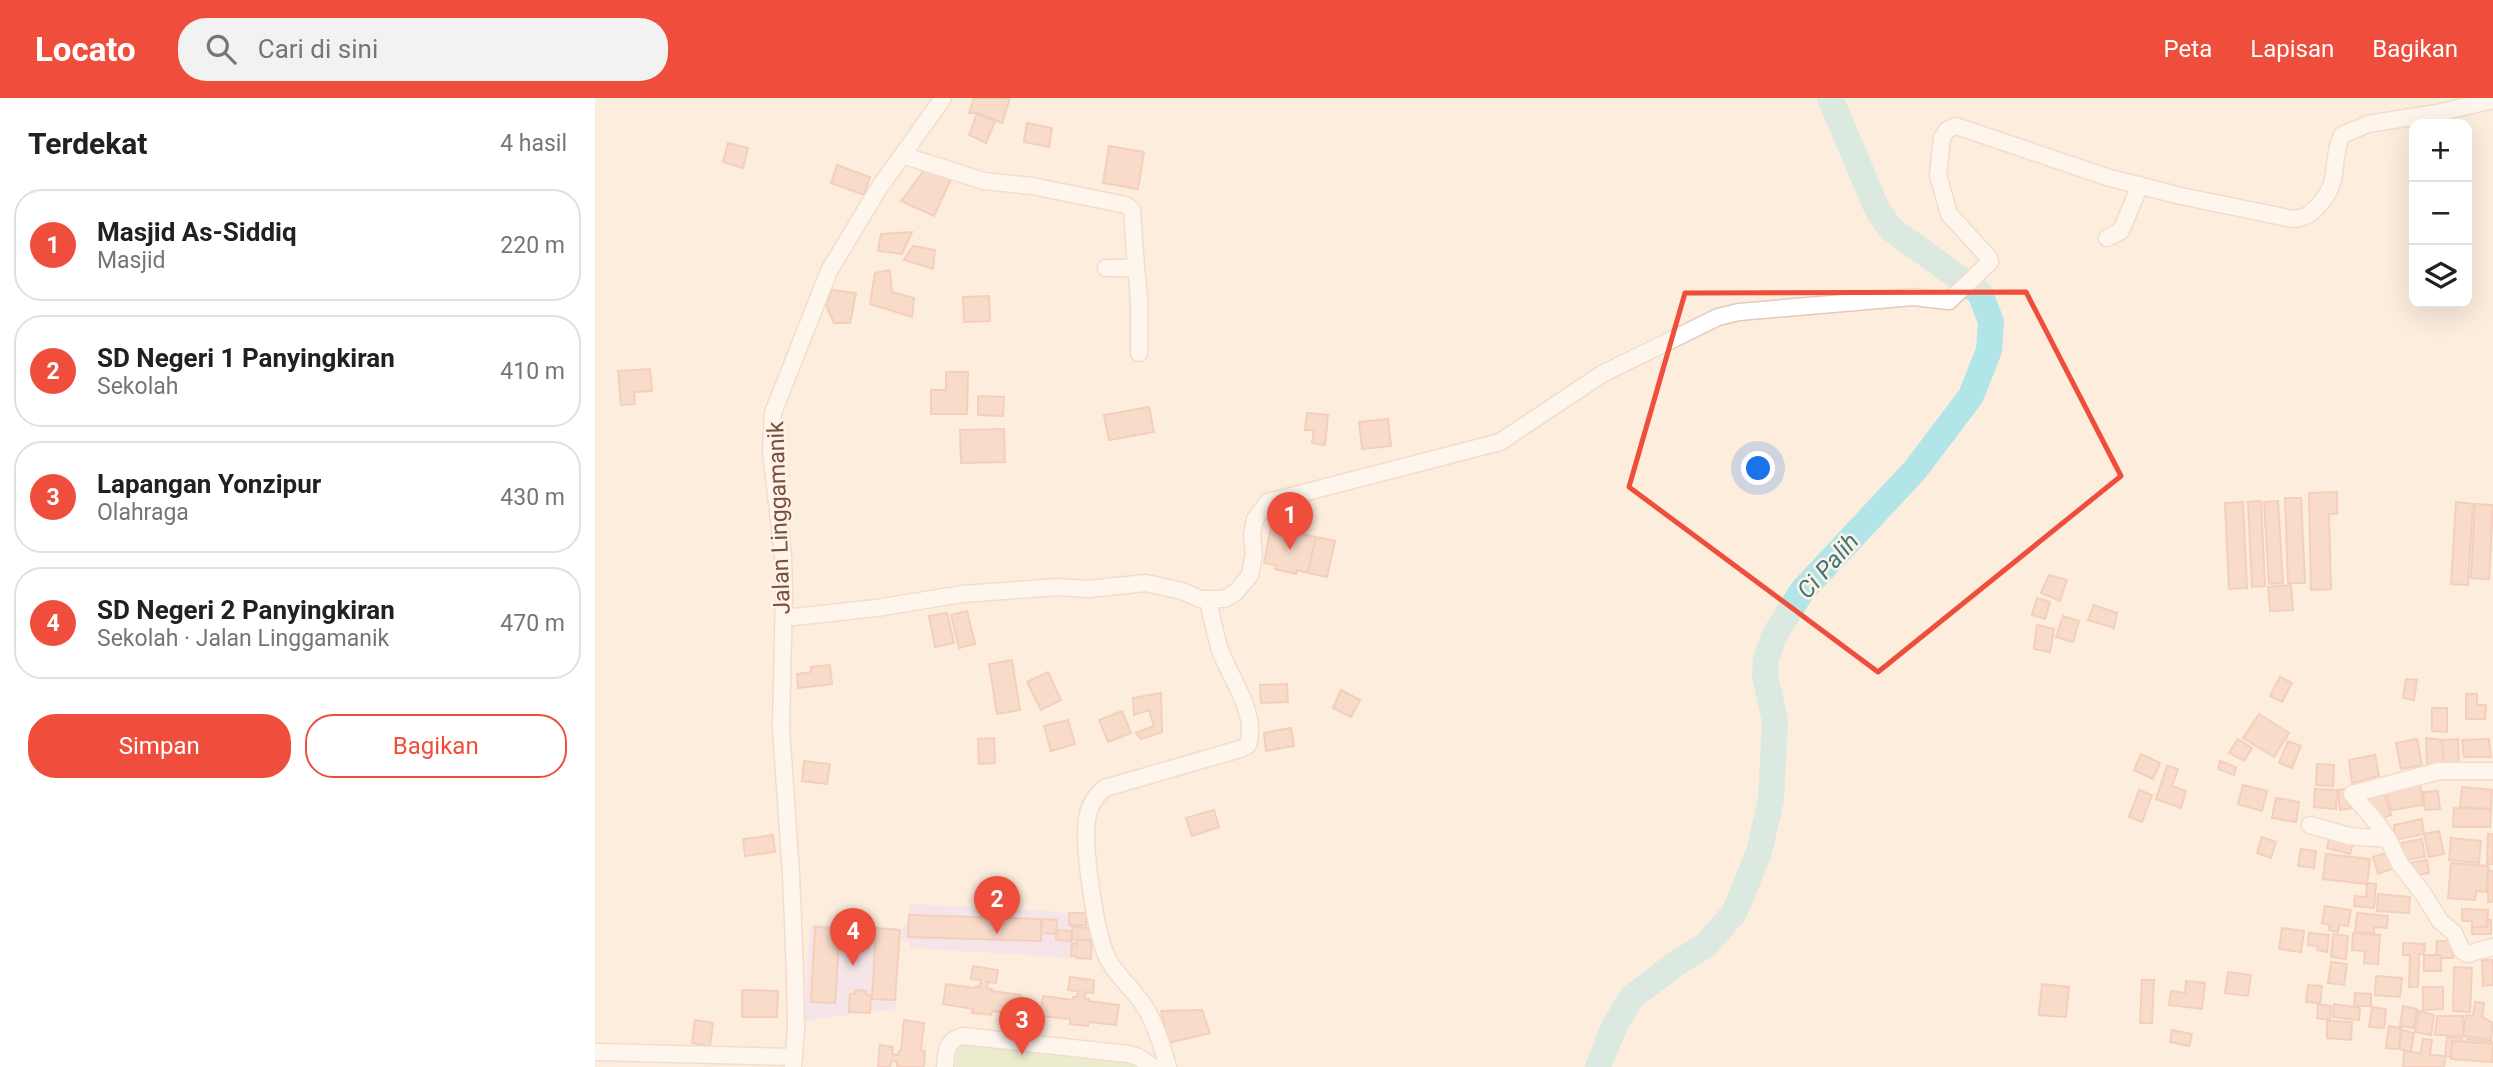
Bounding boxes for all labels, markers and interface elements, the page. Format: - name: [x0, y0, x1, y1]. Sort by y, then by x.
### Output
- search box: [178, 18, 668, 81]
- text: Locato: [35, 30, 136, 69]
- icon: search: [202, 30, 240, 68]
- text: Cari di sini: [258, 34, 378, 64]
- text: Peta: [2164, 35, 2212, 63]
- text: Lapisan: [2250, 35, 2334, 63]
- text: Bagikan: [2372, 35, 2458, 63]
- map controls: [2409, 119, 2472, 308]
- button: +: [2409, 119, 2472, 182]
- text: Terdekat: [28, 126, 147, 161]
- text: 4 hasil: [500, 130, 567, 157]
- button: −: [2409, 182, 2472, 245]
- text: Masjid As-Siddiq: [97, 217, 297, 247]
- text: 1: [46, 232, 60, 259]
- text: 220 m: [500, 232, 565, 259]
- button: layers: [2409, 245, 2472, 308]
- text: Masjid: [97, 247, 166, 274]
- text: SD Negeri 1 Panyingkiran: [97, 343, 395, 373]
- text: 2: [46, 358, 60, 385]
- text: 410 m: [500, 358, 565, 385]
- text: Sekolah: [97, 373, 178, 400]
- street label: Jalan Linggamanik: [762, 421, 796, 615]
- your location: [1741, 451, 1775, 485]
- text: Lapangan Yonzipur: [97, 469, 321, 499]
- text: 3: [46, 484, 60, 511]
- text: 430 m: [500, 484, 565, 511]
- pin: 1: [1267, 492, 1313, 550]
- text: Olahraga: [97, 499, 189, 526]
- water label: Ci Palih: [1791, 528, 1865, 604]
- text: SD Negeri 2 Panyingkiran: [97, 595, 395, 625]
- text: 4: [46, 610, 60, 637]
- text: 470 m: [500, 610, 565, 637]
- text: Sekolah · Jalan Linggamanik: [97, 625, 389, 652]
- button: Simpan: [28, 714, 291, 778]
- button: Bagikan: [305, 714, 567, 778]
- pin: 2: [974, 876, 1020, 934]
- pin: 4: [830, 908, 876, 966]
- pin: 3: [999, 997, 1045, 1055]

